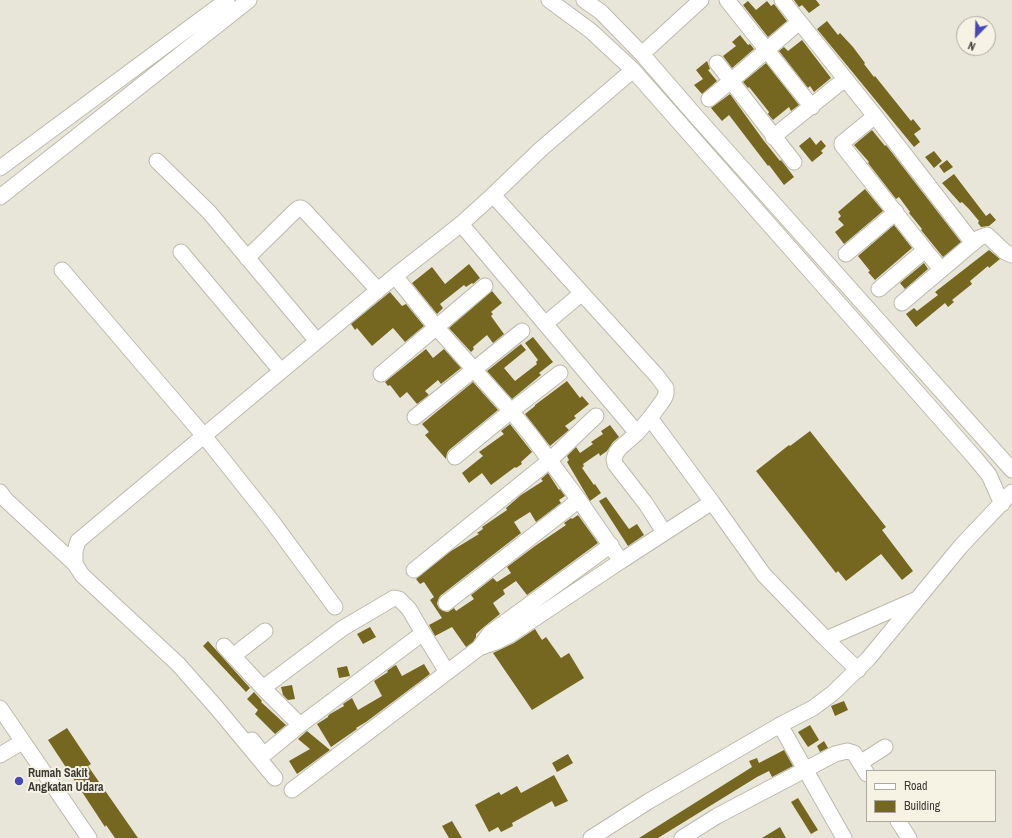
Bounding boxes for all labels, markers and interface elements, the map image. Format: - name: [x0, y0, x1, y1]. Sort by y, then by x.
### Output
- north arrow: [956, 16, 996, 56]
- text: N: [966, 38, 977, 54]
- place label: Rumah Sakit Angkatan Udara: [28, 767, 103, 795]
- legend: [866, 770, 996, 822]
- marker: Rumah Sakit Angkatan Udara: [13, 775, 25, 787]
- text: Road: [904, 778, 928, 794]
- text: Building: [904, 798, 940, 814]

